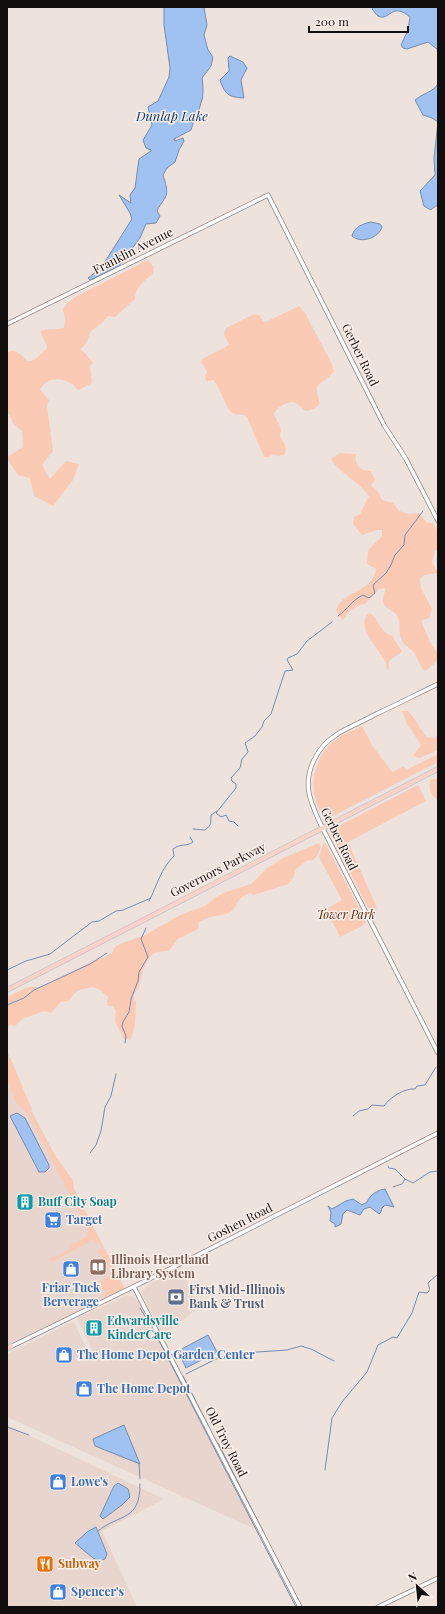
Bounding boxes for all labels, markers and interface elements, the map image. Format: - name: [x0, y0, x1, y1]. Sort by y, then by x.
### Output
- scale bar: [309, 8, 408, 34]
- text: 200 m: [315, 13, 349, 29]
- water label: Dunlap Lake: [135, 107, 208, 124]
- street label: Franklin Avenue: [90, 223, 175, 277]
- street label: Gerber Road: [339, 321, 383, 389]
- street label: Gerber Road: [318, 805, 362, 873]
- street label: Governors Parkway: [167, 838, 268, 900]
- park label: Tower Park: [317, 906, 375, 922]
- building icon: Buff City Soap: [15, 1192, 35, 1212]
- place label: Buff City Soap: [38, 1193, 117, 1209]
- street label: Goshen Road: [204, 1199, 275, 1245]
- supermarket icon: Target: [43, 1210, 63, 1230]
- place label: Target: [66, 1211, 103, 1227]
- place label: Illinois Heartland Library System: [111, 1251, 209, 1281]
- library icon: Illinois Heartland Library System: [88, 1257, 108, 1277]
- shop icon: Friar Tuck Berverage: [61, 1259, 81, 1279]
- place label: Friar Tuck Berverage: [42, 1279, 101, 1309]
- place label: First Mid-Illinois Bank & Trust: [189, 1281, 285, 1311]
- bank icon: First Mid-Illinois Bank & Trust: [166, 1287, 186, 1307]
- place label: Edwardsville KinderCare: [107, 1312, 179, 1342]
- building icon: Edwardsville KinderCare: [84, 1318, 104, 1338]
- shop icon: The Home Depot Garden Center: [54, 1345, 74, 1365]
- place label: The Home Depot Garden Center: [77, 1346, 255, 1362]
- shop icon: The Home Depot: [74, 1379, 94, 1399]
- place label: The Home Depot: [97, 1380, 191, 1396]
- street label: Old Troy Road: [202, 1404, 251, 1479]
- shop icon: Lowe's: [48, 1472, 68, 1492]
- place label: Lowe's: [71, 1473, 108, 1489]
- restaurant icon: Subway: [35, 1554, 55, 1574]
- place label: Subway: [58, 1555, 102, 1571]
- north arrow: [397, 1566, 437, 1606]
- text: N: [405, 1568, 419, 1585]
- shop icon: Spencer's: [48, 1582, 68, 1602]
- place label: Spencer's: [71, 1583, 124, 1599]

